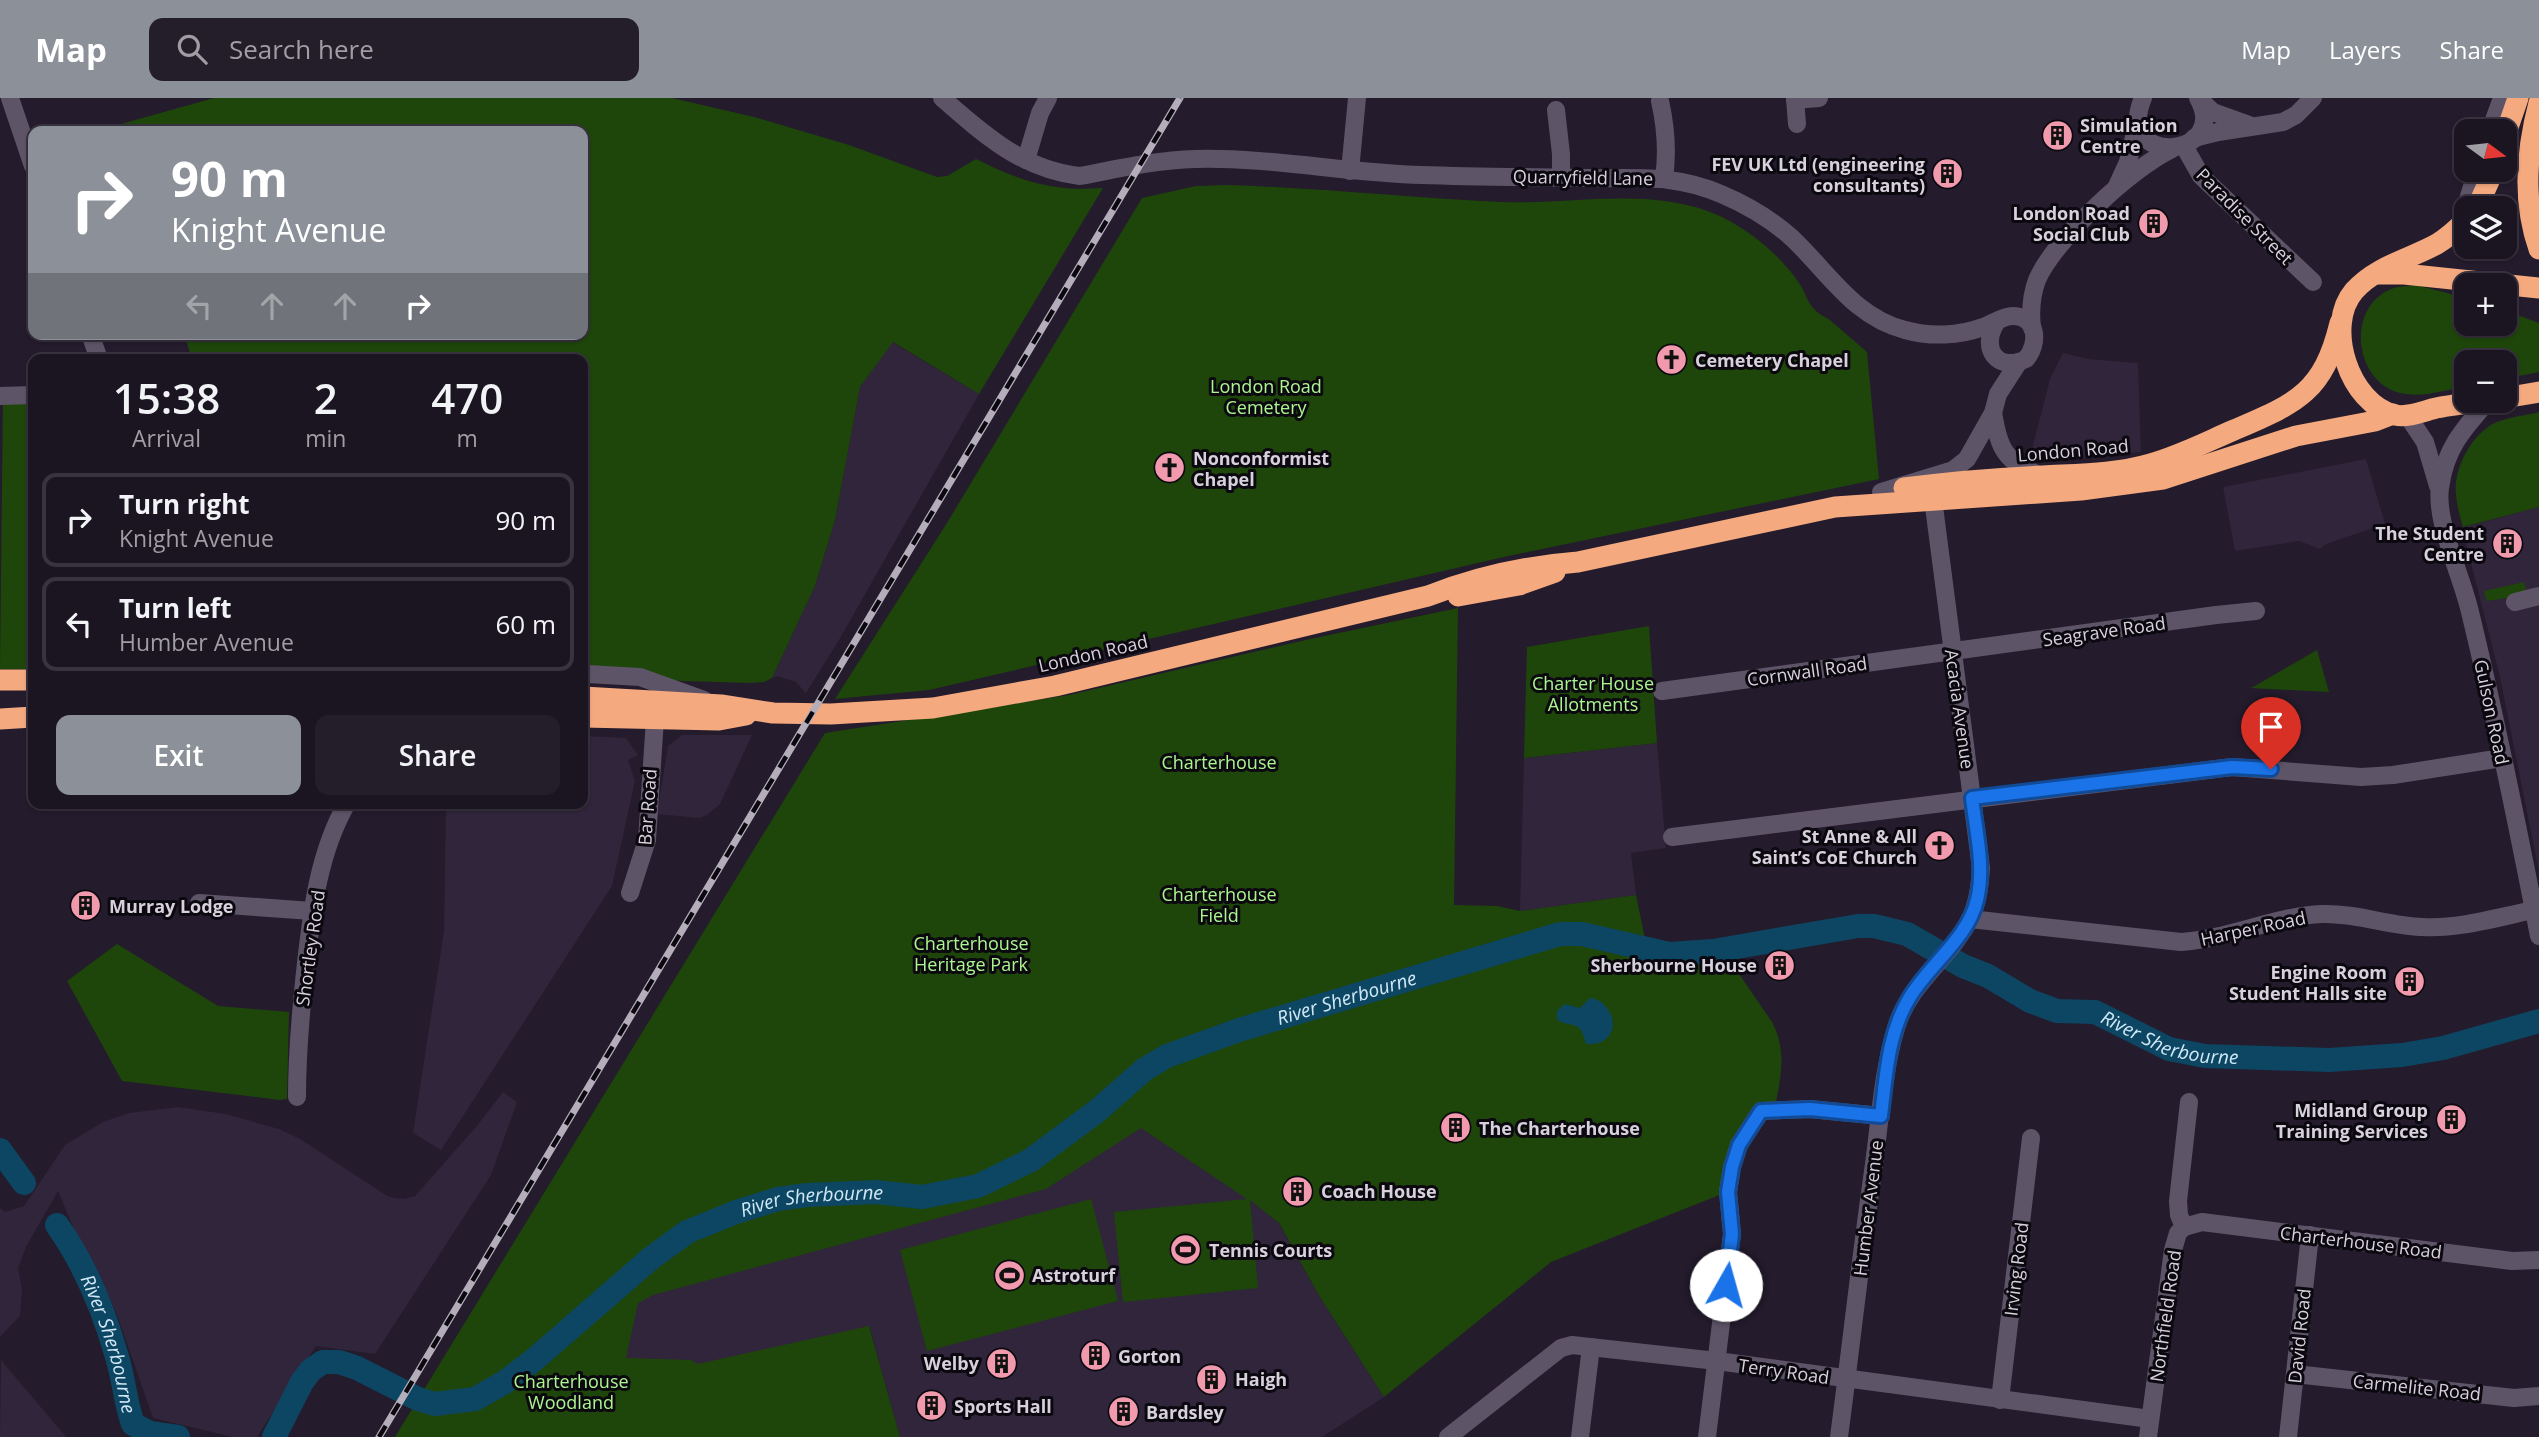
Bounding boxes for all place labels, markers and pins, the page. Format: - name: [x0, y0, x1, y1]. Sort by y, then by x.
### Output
- place label: Simulation Centre: [2080, 113, 2178, 158]
- building icon: Simulation Centre: [2040, 118, 2074, 152]
- place label: FEV UK Ltd (engineering consultants): [1711, 152, 1925, 197]
- building icon: FEV UK Ltd (engineering consultants): [1931, 157, 1965, 191]
- place label: London Road Social Club: [2013, 201, 2130, 246]
- building icon: London Road Social Club: [2136, 206, 2170, 240]
- church icon: Cemetery Chapel: [1655, 343, 1689, 377]
- place label: Cemetery Chapel: [1695, 348, 1849, 372]
- place label: Nonconformist Chapel: [1193, 446, 1329, 491]
- church icon: Nonconformist Chapel: [1153, 451, 1187, 485]
- place label: The Student Centre: [2375, 521, 2484, 566]
- building icon: The Student Centre: [2490, 526, 2524, 560]
- pin: [2241, 697, 2301, 769]
- place label: St Anne & All Saint’s CoE Church: [1752, 824, 1917, 869]
- church icon: St Anne & All Saint’s CoE Church: [1923, 829, 1957, 863]
- building icon: Murray Lodge: [69, 889, 103, 923]
- place label: Murray Lodge: [109, 894, 233, 918]
- building icon: Sherbourne House: [1763, 948, 1797, 982]
- place label: Sherbourne House: [1590, 953, 1757, 977]
- place label: Engine Room Student Halls site: [2229, 960, 2387, 1005]
- building icon: Engine Room Student Halls site: [2393, 965, 2427, 999]
- place label: Midland Group Training Services: [2276, 1098, 2428, 1143]
- building icon: Midland Group Training Services: [2434, 1103, 2468, 1137]
- building icon: The Charterhouse: [1439, 1111, 1473, 1145]
- place label: The Charterhouse: [1479, 1116, 1640, 1140]
- building icon: Coach House: [1281, 1174, 1315, 1208]
- place label: Coach House: [1321, 1179, 1437, 1203]
- sports icon: Tennis Courts: [1169, 1233, 1203, 1267]
- place label: Tennis Courts: [1209, 1238, 1332, 1262]
- sports icon: Astroturf: [992, 1258, 1026, 1292]
- place label: Astroturf: [1032, 1263, 1116, 1287]
- building icon: Gorton: [1078, 1339, 1112, 1373]
- place label: Gorton: [1118, 1344, 1181, 1368]
- building icon: Welby: [985, 1346, 1019, 1380]
- place label: Welby: [924, 1351, 980, 1375]
- building icon: Haigh: [1195, 1362, 1229, 1396]
- place label: Haigh: [1235, 1367, 1287, 1391]
- building icon: Sports Hall: [914, 1389, 948, 1423]
- place label: Sports Hall: [954, 1394, 1052, 1418]
- building icon: Bardsley: [1106, 1395, 1140, 1429]
- place label: Bardsley: [1146, 1400, 1225, 1424]

